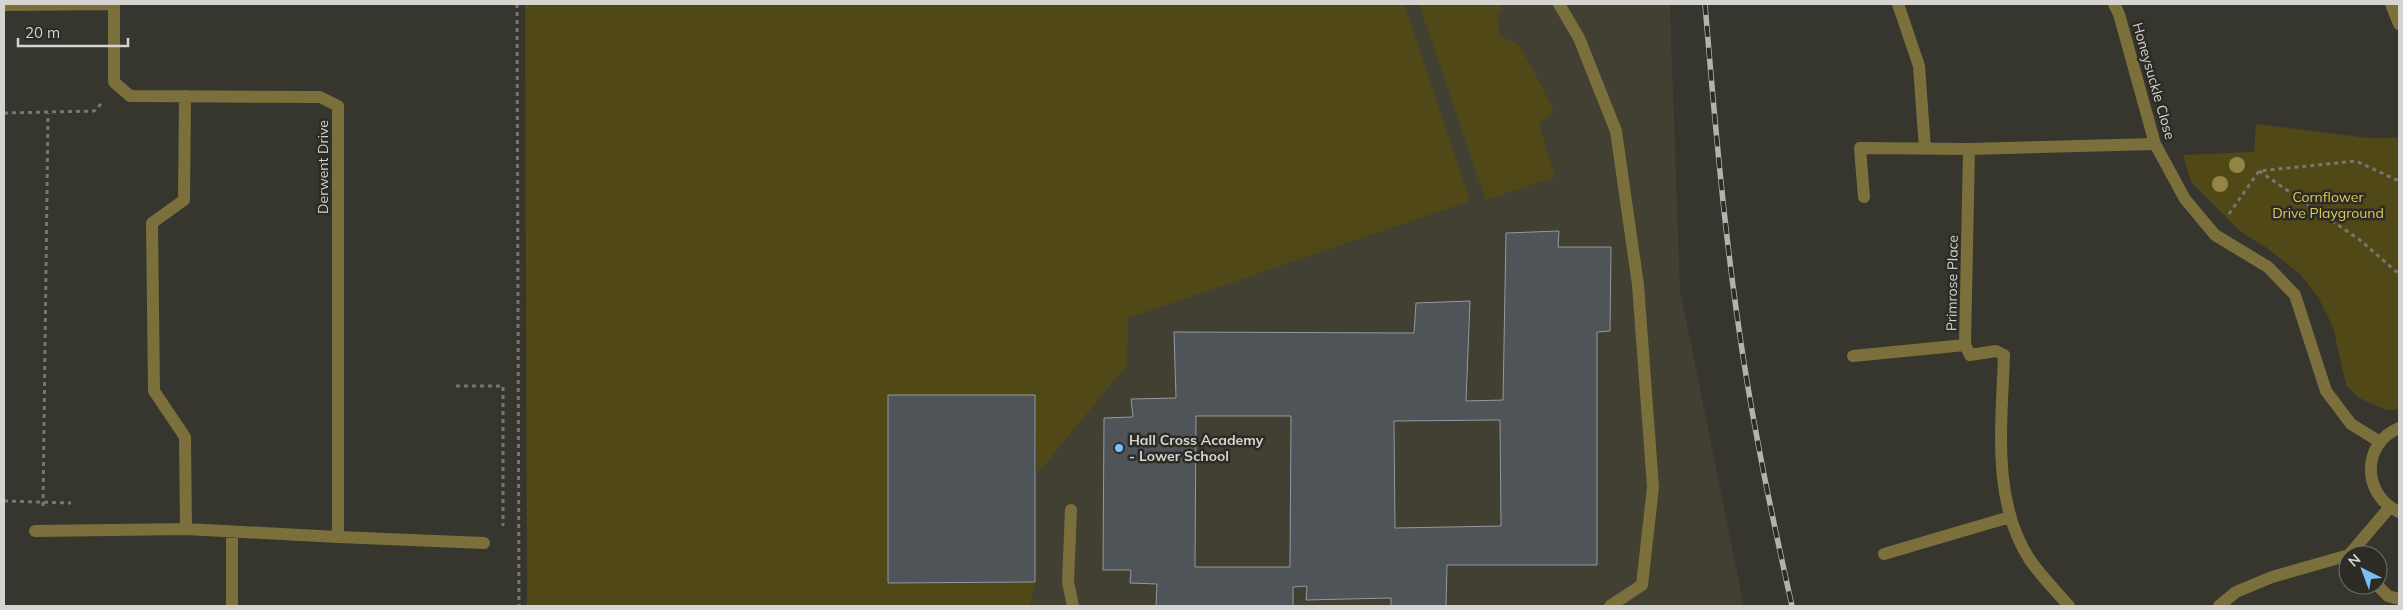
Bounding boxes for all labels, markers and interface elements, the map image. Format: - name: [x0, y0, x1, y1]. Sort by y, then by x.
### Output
- scale bar: [18, 15, 128, 47]
- street label: Honeysuckle Close: [2129, 20, 2179, 142]
- text: 20 m: [25, 23, 60, 42]
- street label: Derwent Drive: [314, 120, 332, 214]
- park label: Cornflower Drive Playground: [2272, 188, 2384, 222]
- street label: Primrose Place: [1942, 235, 1962, 331]
- place label: Hall Cross Academy - Lower School: [1129, 431, 1264, 465]
- marker: Hall Cross Academy - Lower School: [1113, 442, 1125, 454]
- north arrow: [2338, 545, 2388, 595]
- text: N: [2344, 550, 2364, 571]

